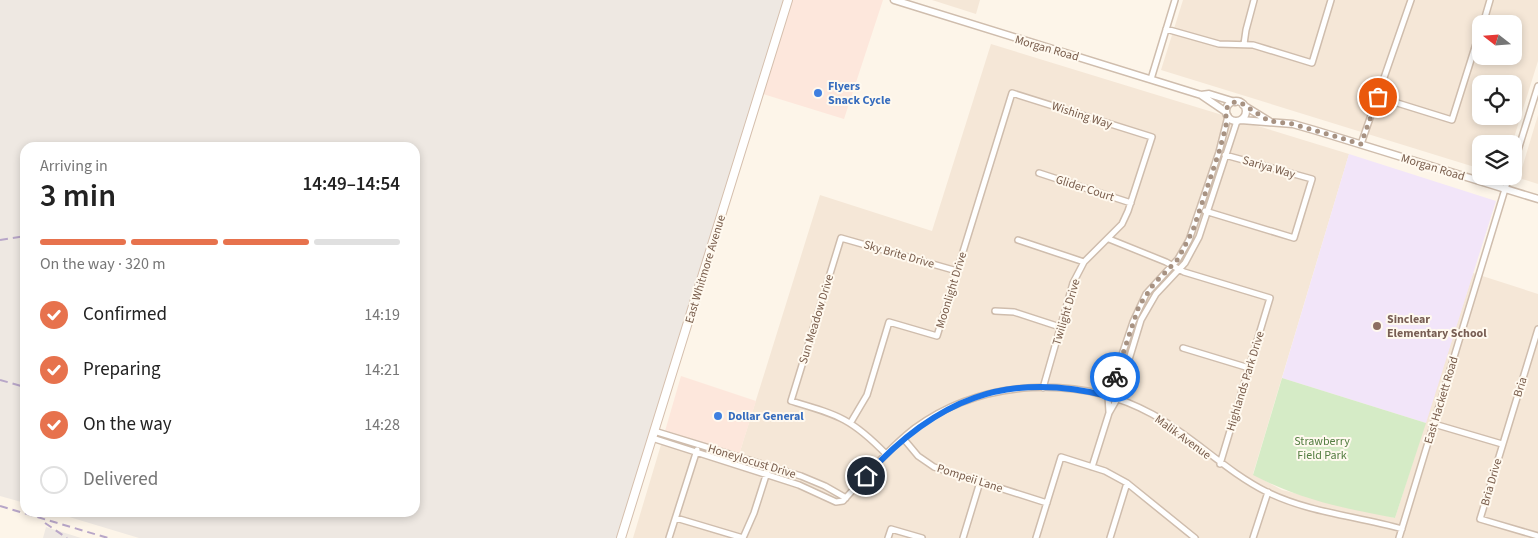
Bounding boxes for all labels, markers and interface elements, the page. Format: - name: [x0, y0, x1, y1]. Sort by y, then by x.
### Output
- north arrow: [1472, 15, 1522, 65]
- map controls: [1472, 15, 1522, 185]
- street label: Morgan Road: [1013, 31, 1081, 66]
- button: locate: [1472, 75, 1522, 125]
- pin: [1357, 76, 1399, 118]
- place label: Flyers Snack Cycle: [828, 78, 891, 109]
- icon: bag: [1364, 83, 1392, 111]
- marker: Flyers Snack Cycle: [812, 87, 824, 99]
- street label: Wishing Way: [1049, 98, 1115, 133]
- button: layers: [1472, 135, 1522, 185]
- street label: Morgan Road: [1399, 150, 1467, 185]
- street label: Sariya Way: [1240, 152, 1298, 183]
- text: Arriving in: [40, 155, 108, 177]
- text: 14:49–14:54: [302, 171, 400, 198]
- street label: Glider Court: [1053, 171, 1116, 206]
- text: 3 min: [40, 173, 116, 219]
- street label: East Whitmore Avenue: [681, 213, 730, 325]
- street label: Sky Brite Drive: [862, 236, 936, 273]
- street label: Moonlight Drive: [932, 250, 971, 331]
- text: On the way · 320 m: [40, 253, 165, 275]
- street label: Sun Meadow Drive: [795, 272, 838, 366]
- street label: Twilight Drive: [1048, 277, 1085, 347]
- icon: check: [40, 301, 68, 329]
- text: Confirmed: [83, 301, 167, 328]
- text: 14:19: [364, 304, 400, 326]
- place label: Sinclear Elementary School: [1387, 311, 1487, 342]
- marker: Sinclear Elementary School: [1371, 320, 1383, 332]
- street label: Highlands Park Drive: [1222, 329, 1269, 433]
- courier: [1090, 352, 1140, 402]
- street label: East Hackett Road: [1420, 354, 1463, 446]
- icon: check: [40, 356, 68, 384]
- text: Preparing: [83, 356, 161, 383]
- text: 14:21: [364, 359, 400, 381]
- icon: bike: [1101, 363, 1129, 391]
- street label: Bria: [1509, 375, 1532, 399]
- place label: Dollar General: [728, 408, 804, 425]
- marker: Dollar General: [712, 410, 724, 422]
- icon: check: [40, 411, 68, 439]
- text: On the way: [83, 411, 172, 438]
- street label: Malik Avenue: [1151, 411, 1214, 464]
- text: 14:28: [364, 414, 400, 436]
- park label: Strawberry Field Park: [1294, 433, 1350, 464]
- street label: Honeylocust Drive: [706, 440, 798, 483]
- pin: [845, 455, 887, 497]
- street label: Bria Drive: [1477, 456, 1506, 508]
- street label: Pompeii Lane: [935, 460, 1005, 497]
- icon: home: [852, 462, 880, 490]
- text: Delivered: [83, 466, 158, 493]

